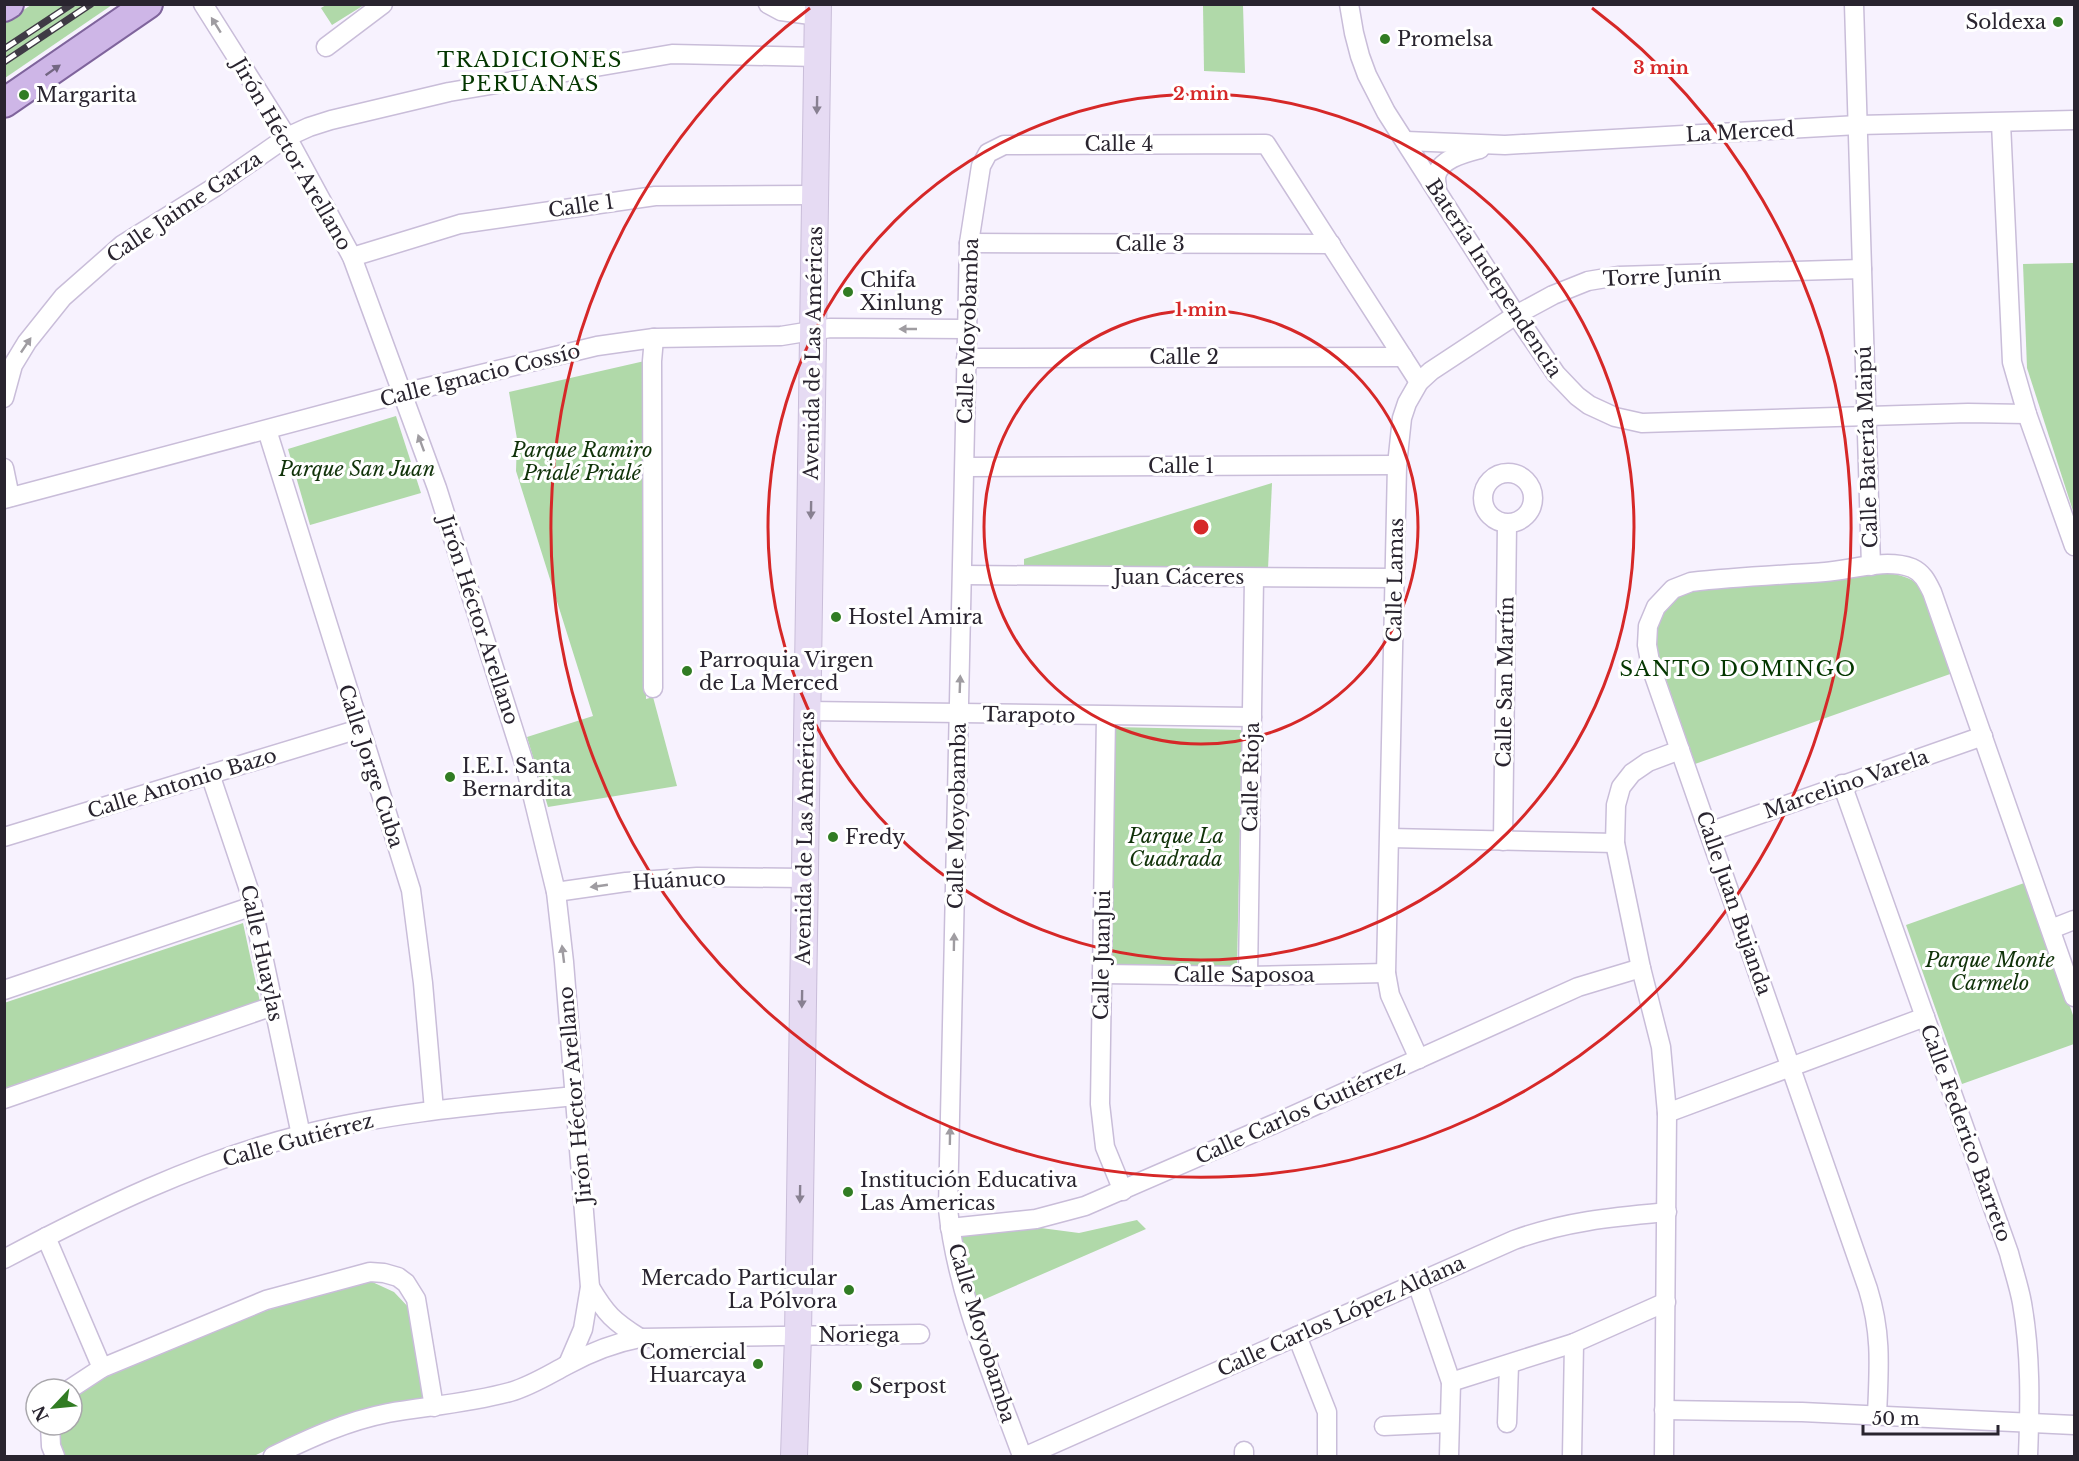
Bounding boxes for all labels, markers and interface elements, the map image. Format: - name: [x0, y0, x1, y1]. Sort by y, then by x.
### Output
- place label: Soldexa: [1965, 10, 2047, 34]
- marker: Soldexa: [2051, 15, 2065, 29]
- one-way arrow: [210, 17, 221, 33]
- place label: Promelsa: [1397, 27, 1494, 51]
- marker: Promelsa: [1378, 32, 1392, 46]
- district label: TRADICIONES PERUANAS: [437, 47, 623, 97]
- street label: Jirón Héctor Arellano: [226, 51, 357, 255]
- text: 3 min: [1633, 57, 1689, 79]
- one-way arrow: [45, 65, 61, 76]
- place label: Margarita: [36, 83, 137, 107]
- text: 2 min: [1173, 83, 1229, 105]
- marker: Margarita: [17, 88, 31, 102]
- one-way arrow: [813, 95, 822, 114]
- street label: La Merced: [1685, 117, 1795, 147]
- street label: Calle 4: [1084, 132, 1154, 156]
- street label: Calle Jaime Garza: [102, 146, 267, 268]
- street label: Batería Independencia: [1421, 174, 1568, 382]
- street label: Calle 1: [547, 190, 615, 222]
- street label: Avenida de Las Américas: [799, 226, 827, 481]
- street label: Calle 3: [1115, 232, 1185, 256]
- street label: Calle Moyobamba: [953, 236, 983, 425]
- street label: Torre Junín: [1602, 261, 1722, 291]
- place label: Chifa Xinlung: [860, 268, 944, 315]
- marker: Chifa Xinlung: [841, 285, 855, 299]
- text: 1 min: [1175, 299, 1227, 321]
- one-way arrow: [898, 324, 917, 334]
- one-way arrow: [20, 337, 32, 353]
- street label: Calle Ignacio Cossío: [377, 338, 583, 412]
- street label: Calle 2: [1149, 345, 1219, 369]
- street label: Calle Batería Maipú: [1851, 345, 1883, 549]
- one-way arrow: [416, 434, 426, 452]
- park label: Parque Ramiro Prialé Prialé: [511, 438, 652, 485]
- street label: Calle 1: [1148, 454, 1214, 478]
- park label: Parque San Juan: [278, 457, 435, 481]
- one-way arrow: [806, 500, 815, 519]
- street label: Jirón Héctor Arellano: [433, 510, 524, 728]
- centre of rings: [1191, 517, 1211, 537]
- street label: Calle Lamas: [1382, 518, 1408, 642]
- street label: Juan Cáceres: [1111, 565, 1244, 589]
- street label: Calle San Martín: [1492, 596, 1518, 768]
- place label: Hostel Amira: [848, 605, 984, 629]
- marker: Hostel Amira: [829, 610, 843, 624]
- place label: Parroquia Virgen de La Merced: [699, 648, 874, 695]
- district label: SANTO DOMINGO: [1619, 656, 1857, 682]
- marker: Parroquia Virgen de La Merced: [680, 664, 694, 678]
- one-way arrow: [955, 674, 965, 693]
- street label: Calle Jorge Cuba: [333, 681, 409, 851]
- street label: Tarapoto: [982, 702, 1076, 728]
- street label: Avenida de Las Américas: [791, 711, 819, 966]
- street label: Calle Rioja: [1238, 721, 1264, 832]
- street label: Calle Moyobamba: [943, 722, 971, 909]
- street label: Calle Antonio Bazo: [85, 743, 279, 823]
- street label: Marcelino Varela: [1760, 744, 1932, 823]
- place label: I.E.I. Santa Bernardita: [462, 754, 572, 801]
- marker: I.E.I. Santa Bernardita: [443, 770, 457, 784]
- street label: Calle Juan Bujanda: [1691, 808, 1777, 999]
- park label: Parque La Cuadrada: [1127, 824, 1224, 871]
- place label: Fredy: [845, 825, 905, 849]
- marker: Fredy: [826, 830, 840, 844]
- street label: Huánuco: [632, 866, 726, 894]
- one-way arrow: [589, 881, 608, 890]
- street label: Calle Huaylas: [236, 883, 288, 1023]
- street label: Calle JuanJui: [1089, 890, 1115, 1020]
- one-way arrow: [949, 932, 959, 951]
- one-way arrow: [558, 944, 568, 963]
- park label: Parque Monte Carmelo: [1924, 948, 2055, 995]
- street label: Calle Saposoa: [1173, 963, 1316, 987]
- street label: Jirón Héctor Arellano: [554, 985, 597, 1208]
- one-way arrow: [797, 989, 807, 1008]
- street label: Calle Federico Barreto: [1915, 1021, 2017, 1245]
- street label: Calle Carlos Gutiérrez: [1192, 1055, 1408, 1169]
- street label: Calle Gutiérrez: [220, 1108, 376, 1172]
- one-way arrow: [945, 1127, 954, 1146]
- place label: Institución Educativa Las Americas: [860, 1168, 1078, 1215]
- one-way arrow: [795, 1184, 805, 1203]
- marker: Institución Educativa Las Americas: [841, 1185, 855, 1199]
- street label: Calle Moyobamba: [943, 1240, 1021, 1427]
- street label: Calle Carlos López Aldana: [1213, 1250, 1469, 1382]
- place label: Mercado Particular La Pólvora: [641, 1266, 838, 1313]
- marker: Mercado Particular La Pólvora: [842, 1283, 856, 1297]
- street label: Noriega: [818, 1323, 901, 1347]
- place label: Comercial Huarcaya: [640, 1340, 747, 1387]
- marker: Comercial Huarcaya: [751, 1357, 765, 1371]
- place label: Serpost: [869, 1374, 947, 1398]
- north arrow: [24, 1377, 84, 1437]
- marker: Serpost: [850, 1379, 864, 1393]
- scale bar: [1863, 1398, 1998, 1436]
- text: N: [28, 1402, 53, 1425]
- text: 50 m: [1872, 1408, 1920, 1430]

